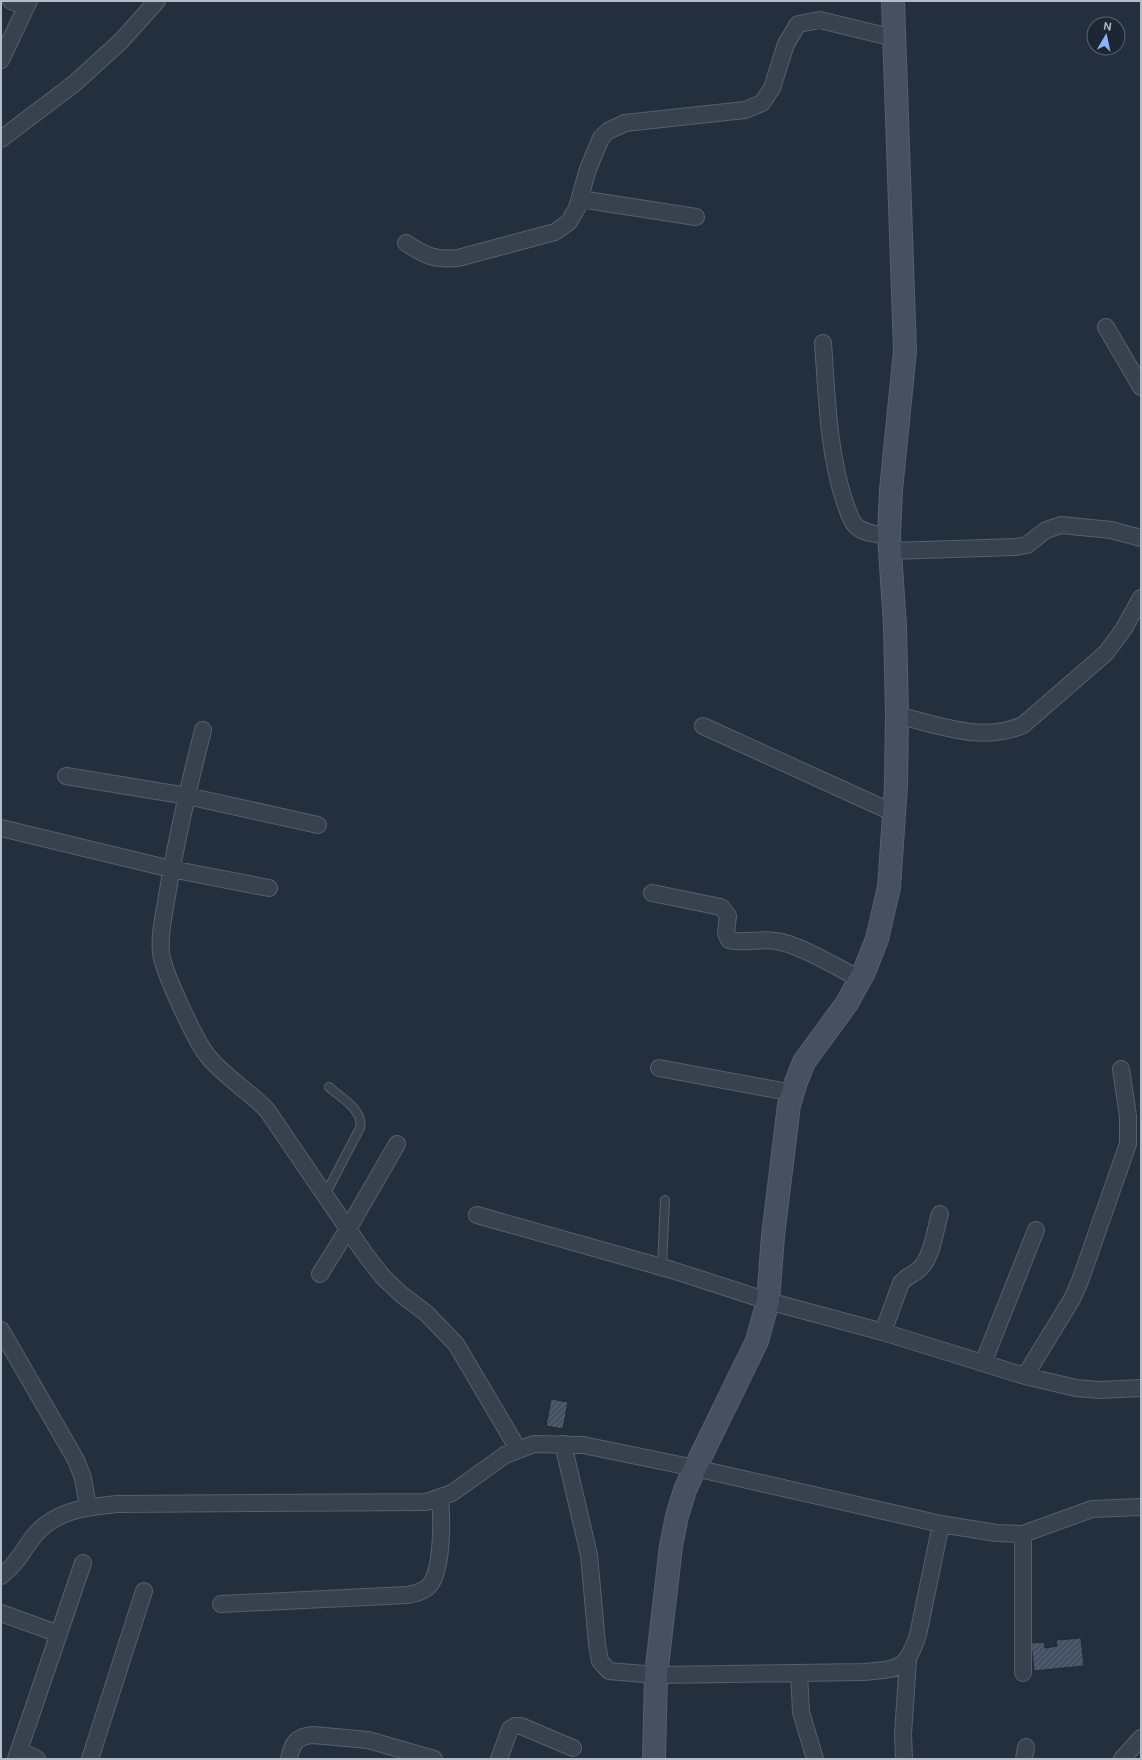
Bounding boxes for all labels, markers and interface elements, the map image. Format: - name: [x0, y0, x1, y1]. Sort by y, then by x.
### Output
- north arrow: [1086, 16, 1126, 56]
- text: N: [1103, 19, 1113, 34]

